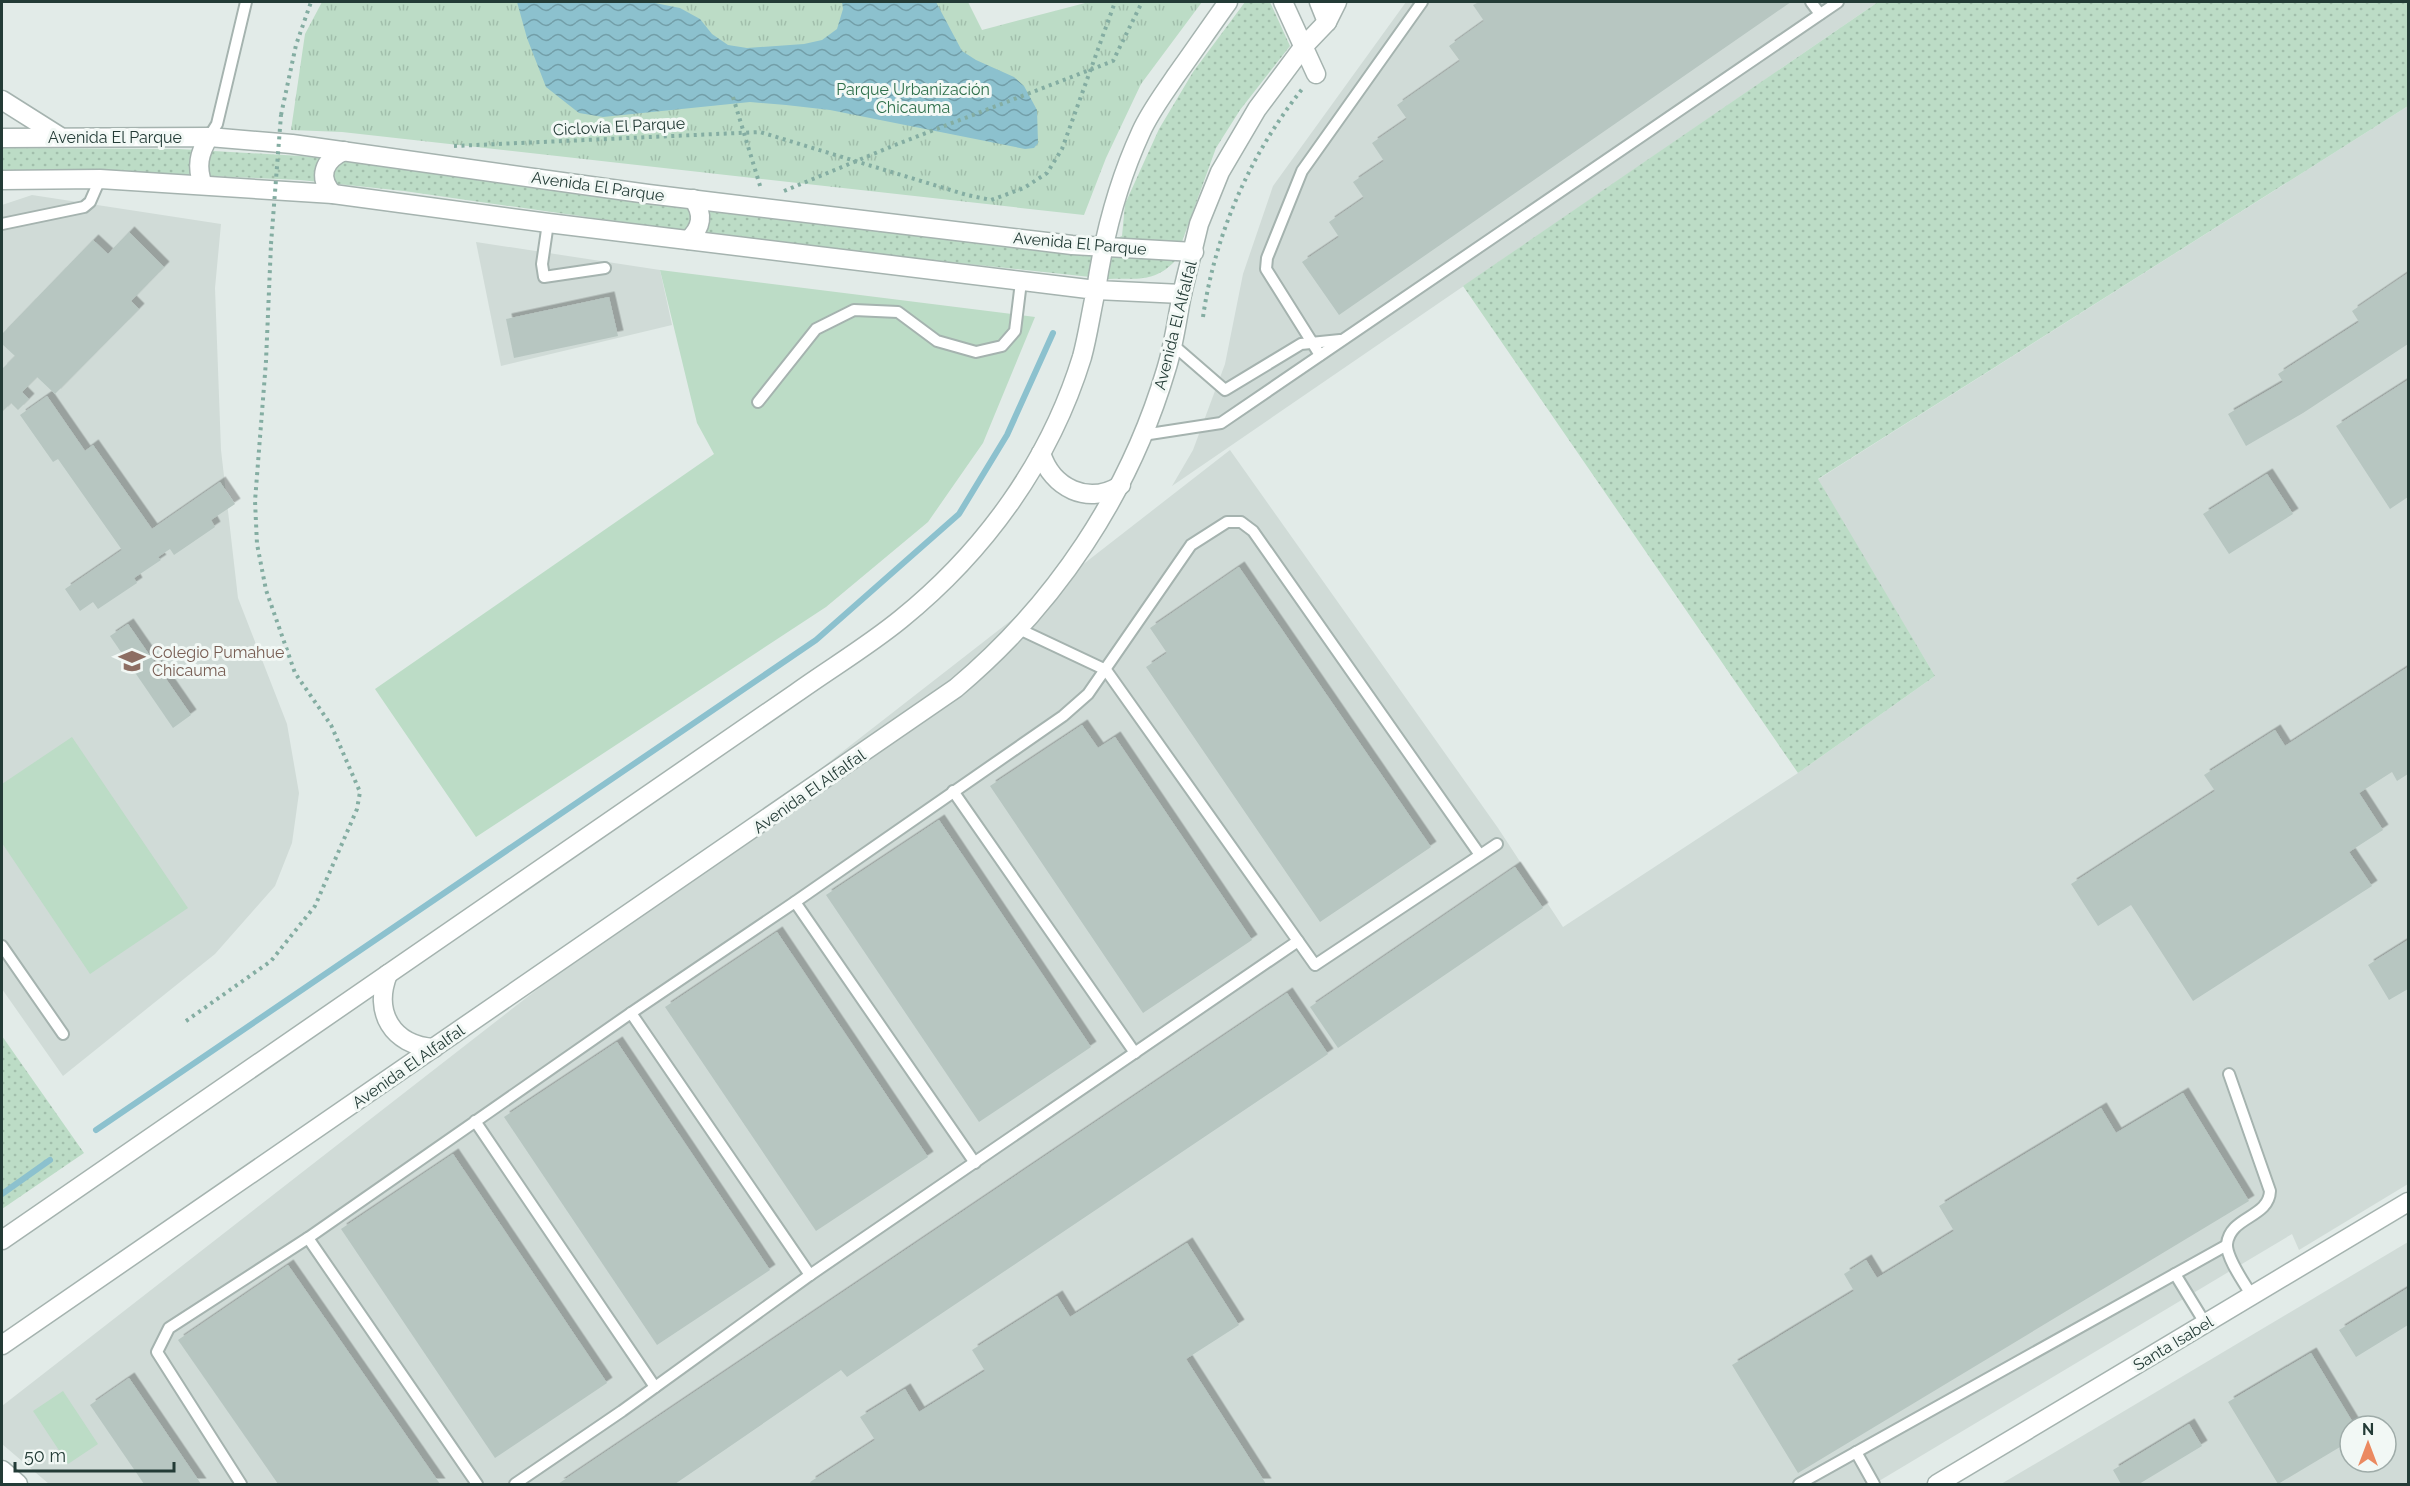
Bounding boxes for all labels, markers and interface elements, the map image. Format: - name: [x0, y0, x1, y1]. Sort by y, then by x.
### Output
- park label: Parque Urbanización Chicauma: [836, 80, 990, 117]
- street label: Ciclovía El Parque: [553, 114, 685, 139]
- street label: Avenida El Parque: [48, 128, 182, 147]
- street label: Avenida El Parque: [530, 168, 666, 205]
- street label: Avenida El Parque: [1012, 228, 1147, 259]
- street label: Avenida El Alfalfal: [1150, 258, 1201, 392]
- place label: Colegio Pumahue Chicauma: [152, 643, 284, 680]
- school or university icon: Colegio Pumahue Chicauma: [117, 646, 147, 676]
- street label: Avenida El Alfalfal: [750, 745, 870, 837]
- street label: Avenida El Alfalfal: [349, 1020, 469, 1112]
- street label: Santa Isabel: [2130, 1312, 2217, 1375]
- north arrow: [2338, 1414, 2398, 1474]
- text: N: [2362, 1420, 2374, 1439]
- scale bar: [15, 1435, 174, 1473]
- text: 50 m: [24, 1445, 66, 1466]

